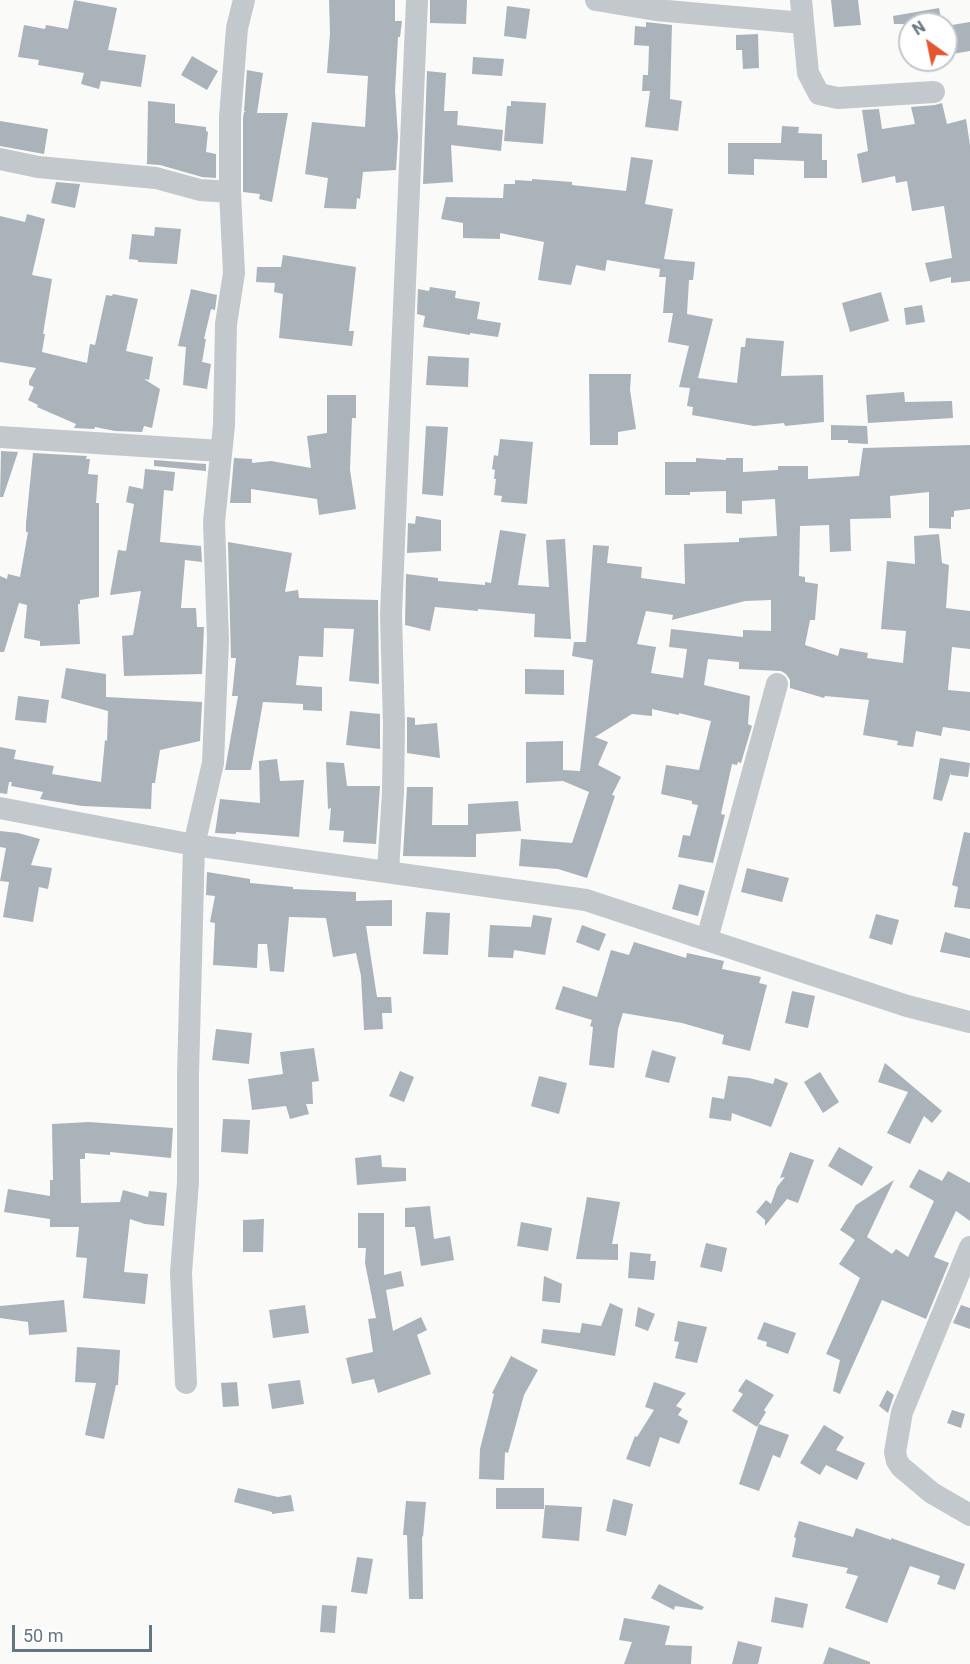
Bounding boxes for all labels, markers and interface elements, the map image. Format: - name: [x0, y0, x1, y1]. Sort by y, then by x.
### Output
- north arrow: [898, 12, 958, 72]
- text: N: [909, 17, 929, 39]
- scale bar: [15, 1613, 154, 1651]
- text: 50 m: [23, 1625, 63, 1646]

